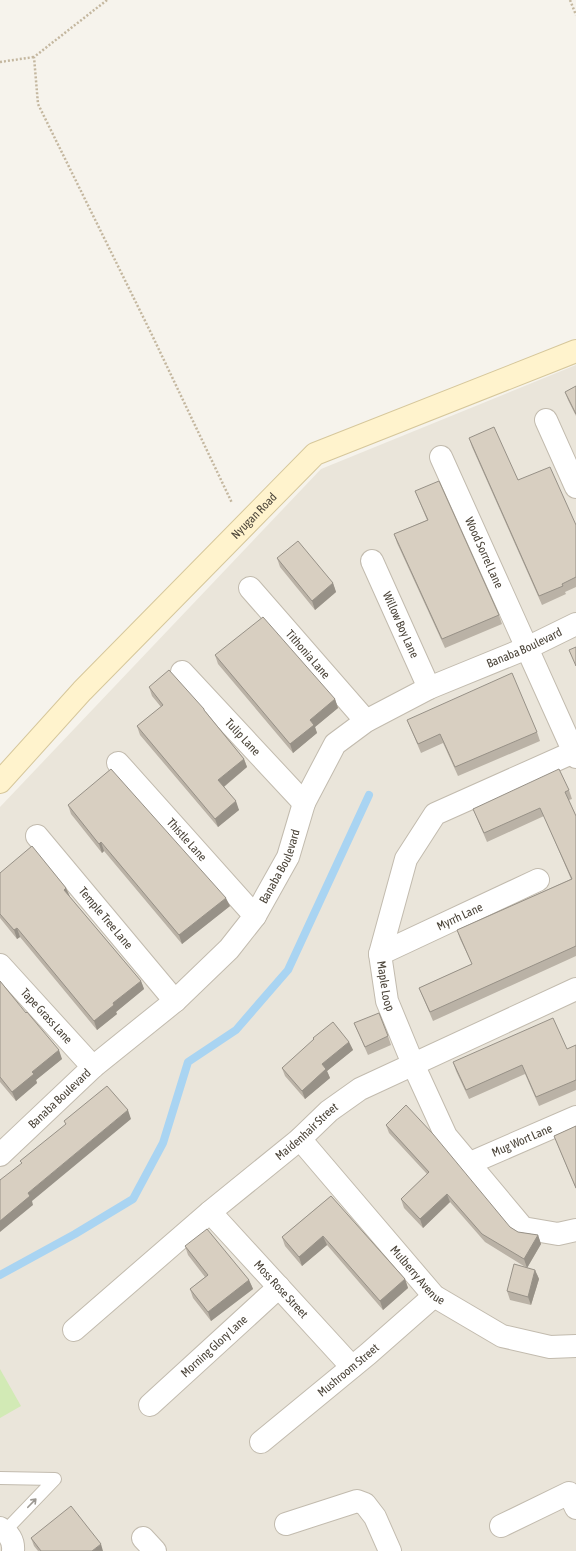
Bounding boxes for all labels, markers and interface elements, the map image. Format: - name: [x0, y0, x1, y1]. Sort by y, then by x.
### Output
- street label: Nyugan Road: [229, 490, 280, 542]
- street label: Wood Sorrel Lane: [462, 515, 506, 591]
- street label: Willow Boy Lane: [380, 589, 422, 660]
- street label: Banaba Boulevard: [485, 625, 564, 671]
- street label: Tithonia Lane: [283, 627, 333, 682]
- street label: Tulip Lane: [222, 716, 263, 758]
- street label: Thistle Lane: [164, 815, 210, 864]
- street label: Banaba Boulevard: [256, 828, 303, 906]
- street label: Temple Tree Lane: [76, 884, 136, 952]
- street label: Myrrh Lane: [434, 900, 485, 933]
- street label: Maple Loop: [374, 960, 398, 1014]
- street label: Tape Grass Lane: [18, 985, 75, 1046]
- street label: Banaba Boulevard: [25, 1066, 94, 1132]
- street label: Maidenhair Street: [273, 1100, 341, 1163]
- street label: Mug Wort Lane: [490, 1121, 555, 1160]
- street label: Mulberry Avenue: [387, 1243, 447, 1308]
- street label: Moss Rose Street: [251, 1258, 311, 1322]
- street label: Morning Glory Lane: [178, 1312, 250, 1380]
- street label: Mushroom Street: [315, 1340, 382, 1400]
- one-way arrow: [27, 1498, 37, 1508]

